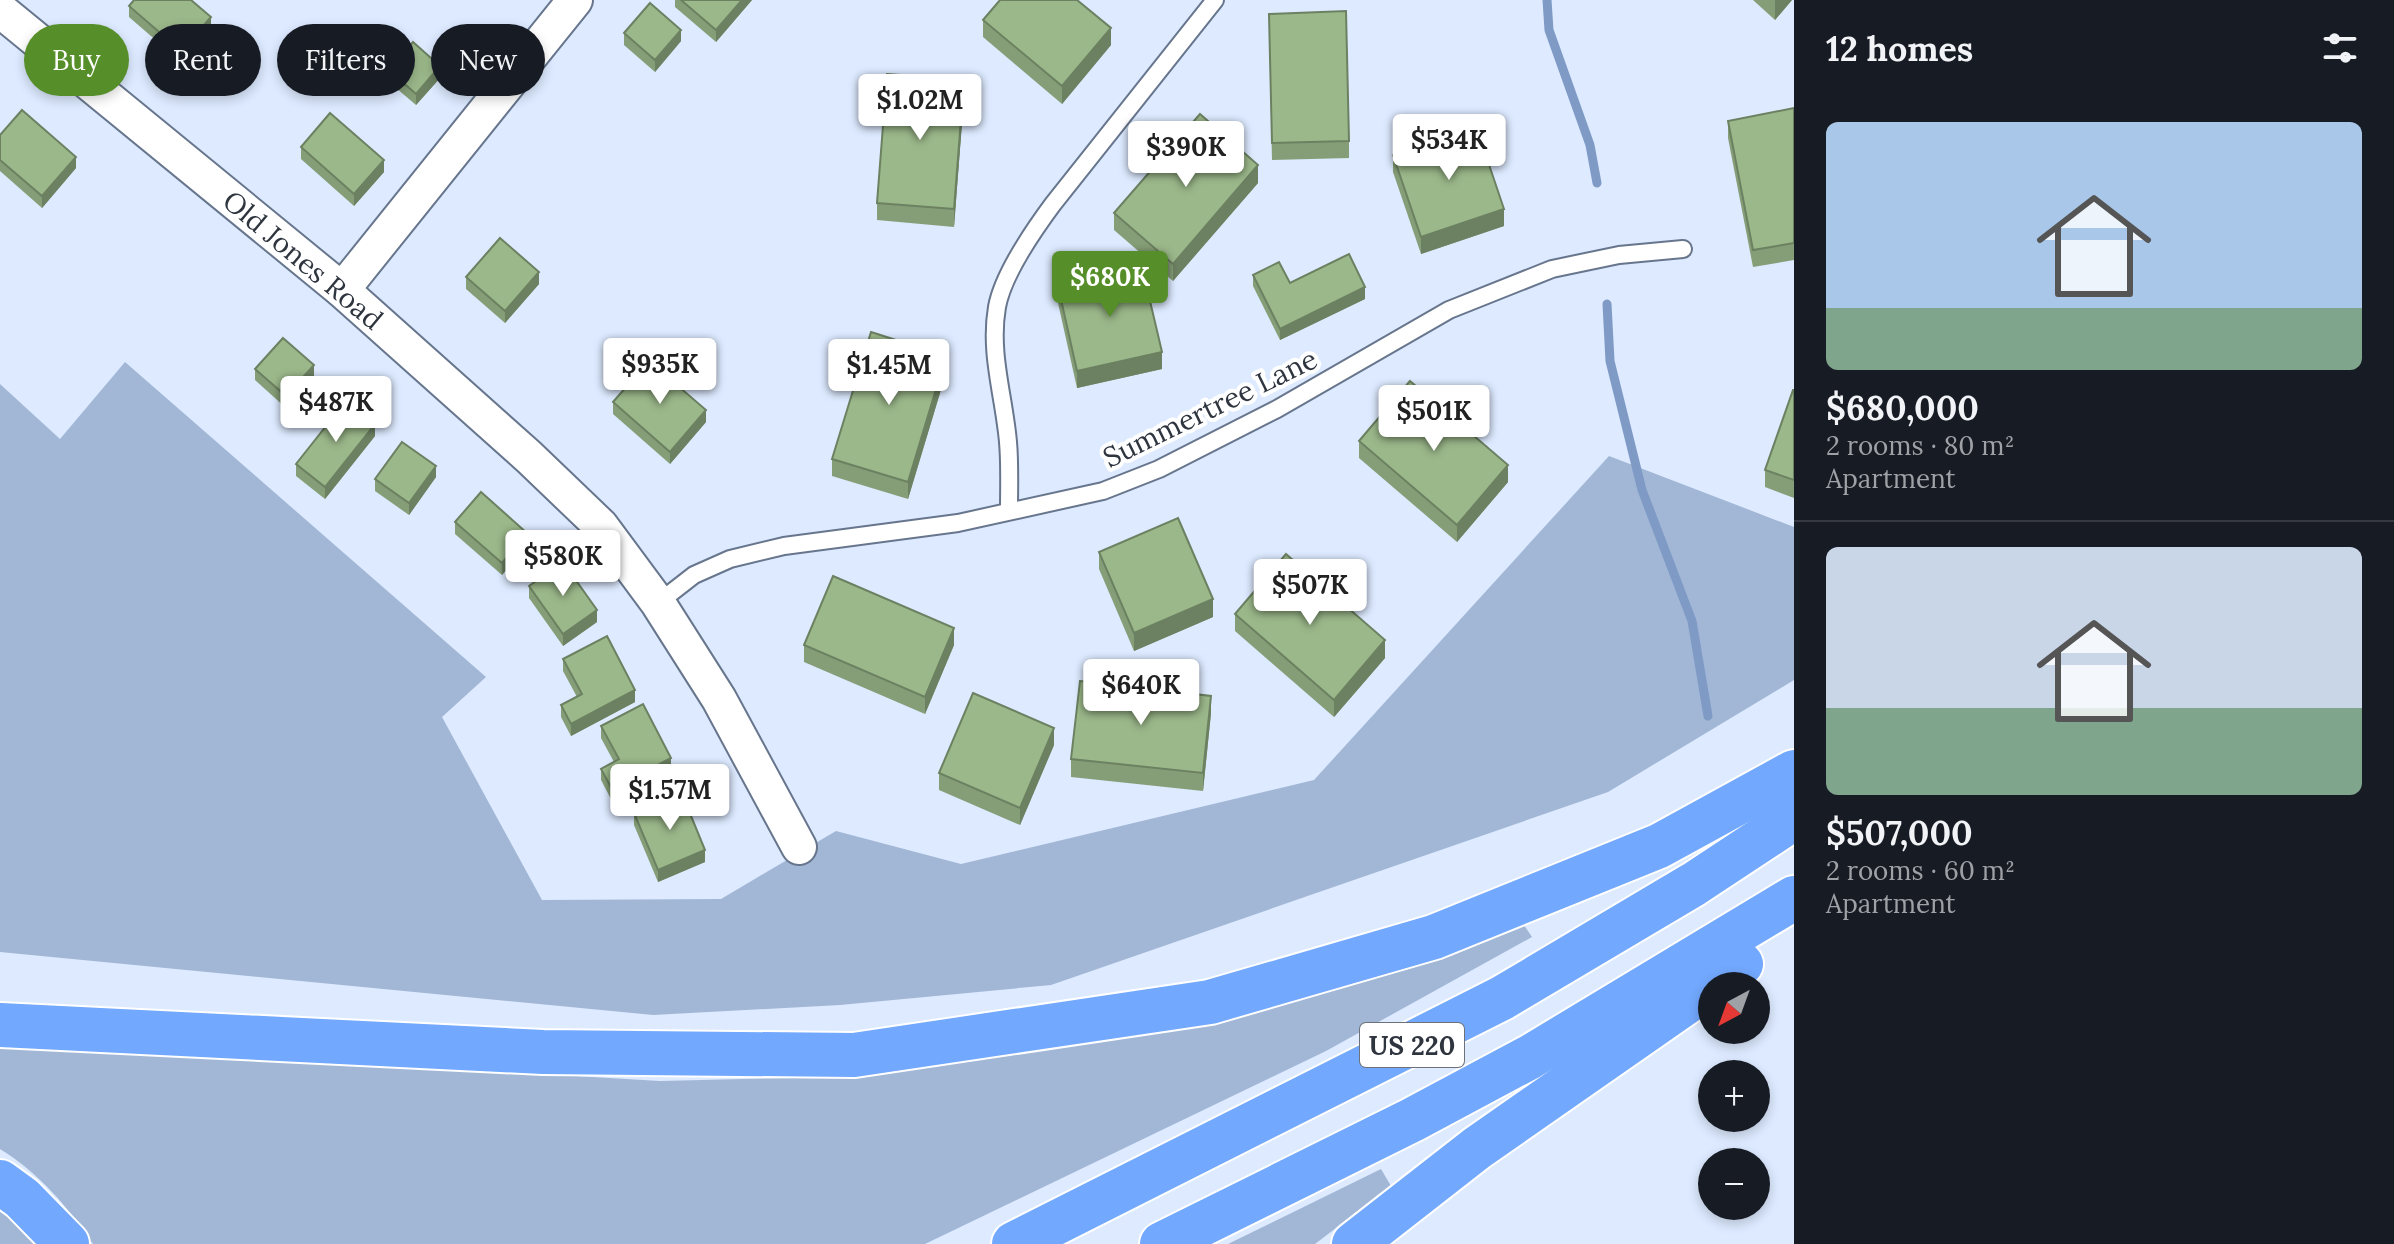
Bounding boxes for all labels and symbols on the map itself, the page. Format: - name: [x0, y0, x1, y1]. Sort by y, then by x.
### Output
- pin: $1.02M: [855, 74, 985, 142]
- pin: $534K: [1393, 114, 1505, 182]
- pin: $390K: [1130, 121, 1242, 189]
- street label: Old Jones Road: [216, 183, 390, 337]
- pin: $680K: [1054, 251, 1166, 319]
- pin: $935K: [604, 338, 716, 406]
- pin: $1.45M: [824, 339, 954, 407]
- street label: Summertree Lane: [1097, 341, 1323, 475]
- pin: $487K: [280, 376, 392, 444]
- pin: $501K: [1378, 385, 1490, 453]
- pin: $580K: [507, 530, 619, 598]
- pin: $507K: [1254, 559, 1366, 627]
- pin: $640K: [1085, 659, 1197, 727]
- pin: $1.57M: [605, 764, 735, 832]
- north arrow: [1698, 972, 1770, 1044]
- road number: US 220: [1360, 1023, 1464, 1067]

